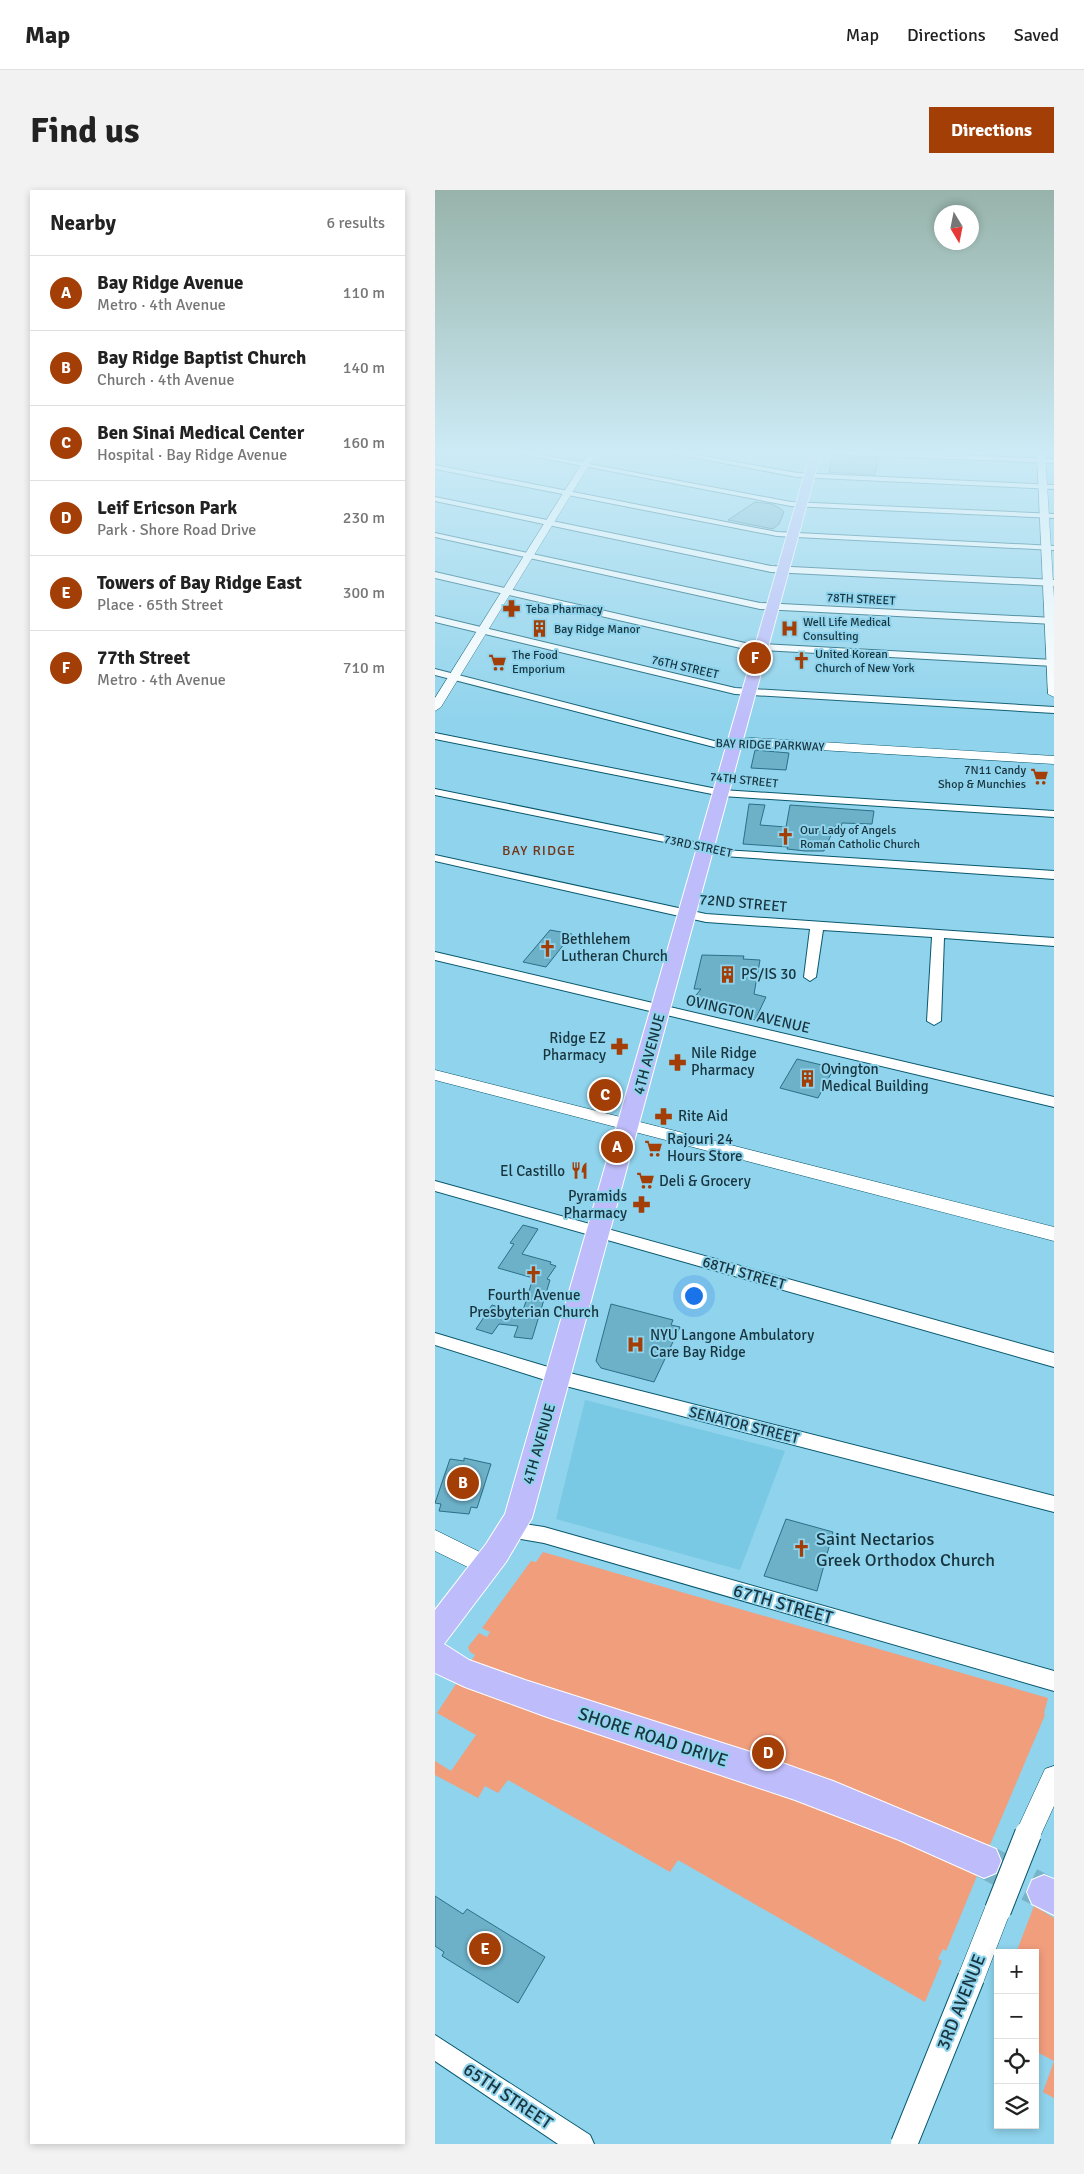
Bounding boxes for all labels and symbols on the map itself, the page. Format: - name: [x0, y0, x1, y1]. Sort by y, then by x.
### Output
- north arrow: [934, 205, 979, 250]
- street label: 78TH STREET: [826, 590, 896, 609]
- pharmacy icon: Teba Pharmacy: [502, 599, 522, 619]
- place label: Teba Pharmacy: [526, 602, 603, 617]
- place label: Well Life Medical Consulting: [803, 615, 891, 644]
- building icon: Bay Ridge Manor: [530, 619, 550, 639]
- hospital icon: Well Life Medical Consulting: [779, 619, 799, 639]
- place label: Bay Ridge Manor: [554, 622, 641, 637]
- pin: F: [739, 639, 771, 677]
- place label: United Korean Church of New York: [815, 647, 915, 676]
- place label: The Food Emporium: [512, 648, 565, 677]
- church icon: United Korean Church of New York: [791, 651, 811, 671]
- supermarket icon: The Food Emporium: [488, 652, 508, 672]
- street label: 76TH STREET: [650, 652, 720, 683]
- street label: BAY RIDGE PARKWAY: [715, 736, 825, 755]
- place label: 7N11 Candy Shop & Munchies: [938, 763, 1026, 792]
- supermarket icon: 7N11 Candy Shop & Munchies: [1030, 767, 1050, 787]
- street label: 74TH STREET: [709, 769, 779, 792]
- place label: Our Lady of Angels Roman Catholic Church: [800, 823, 920, 852]
- church icon: Our Lady of Angels Roman Catholic Church: [776, 827, 796, 847]
- street label: 73RD STREET: [662, 832, 734, 861]
- district label: BAY RIDGE: [502, 842, 576, 859]
- street label: 72ND STREET: [698, 890, 788, 916]
- place label: Bethlehem Lutheran Church: [561, 930, 668, 965]
- church icon: Bethlehem Lutheran Church: [537, 938, 557, 958]
- building icon: PS/IS 30: [717, 964, 737, 984]
- place label: PS/IS 30: [741, 965, 796, 983]
- street label: OVINGTON AVENUE: [684, 991, 812, 1037]
- street label: 4TH AVENUE: [630, 1012, 668, 1096]
- place label: Ridge EZ Pharmacy: [543, 1029, 606, 1064]
- pharmacy icon: Ridge EZ Pharmacy: [610, 1037, 630, 1057]
- place label: Nile Ridge Pharmacy: [691, 1044, 757, 1079]
- pharmacy icon: Nile Ridge Pharmacy: [667, 1052, 687, 1072]
- place label: Ovington Medical Building: [821, 1060, 929, 1095]
- building icon: Ovington Medical Building: [797, 1068, 817, 1088]
- pin: C: [589, 1076, 621, 1114]
- pharmacy icon: Rite Aid: [654, 1106, 674, 1126]
- place label: Rite Aid: [678, 1107, 728, 1125]
- pin: A: [601, 1128, 633, 1166]
- place label: Rajouri 24 Hours Store: [667, 1130, 743, 1165]
- supermarket icon: Rajouri 24 Hours Store: [643, 1138, 663, 1158]
- restaurant icon: El Castillo: [569, 1161, 589, 1181]
- place label: El Castillo: [500, 1162, 565, 1180]
- supermarket icon: Deli & Grocery: [635, 1171, 655, 1191]
- place label: Deli & Grocery: [659, 1172, 751, 1190]
- place label: Pyramids Pharmacy: [564, 1187, 627, 1222]
- pharmacy icon: Pyramids Pharmacy: [631, 1195, 651, 1215]
- street label: 68TH STREET: [700, 1253, 788, 1294]
- church icon: Fourth Avenue Presbyterian Church: [524, 1264, 544, 1284]
- your location: [681, 1283, 707, 1309]
- place label: Fourth Avenue Presbyterian Church: [469, 1286, 599, 1321]
- place label: NYU Langone Ambulatory Care Bay Ridge: [650, 1326, 814, 1361]
- hospital icon: NYU Langone Ambulatory Care Bay Ridge: [626, 1334, 646, 1354]
- street label: 4TH AVENUE: [519, 1402, 559, 1486]
- street label: SENATOR STREET: [687, 1403, 802, 1448]
- pin: B: [447, 1464, 479, 1502]
- place label: Saint Nectarios Greek Orthodox Church: [816, 1528, 995, 1571]
- church icon: Saint Nectarios Greek Orthodox Church: [792, 1539, 812, 1559]
- street label: 67TH STREET: [731, 1579, 836, 1629]
- street label: SHORE ROAD DRIVE: [575, 1702, 731, 1772]
- pin: D: [752, 1734, 784, 1772]
- pin: E: [469, 1930, 501, 1968]
- street label: 3RD AVENUE: [932, 1951, 990, 2053]
- street label: 65TH STREET: [459, 2058, 557, 2134]

